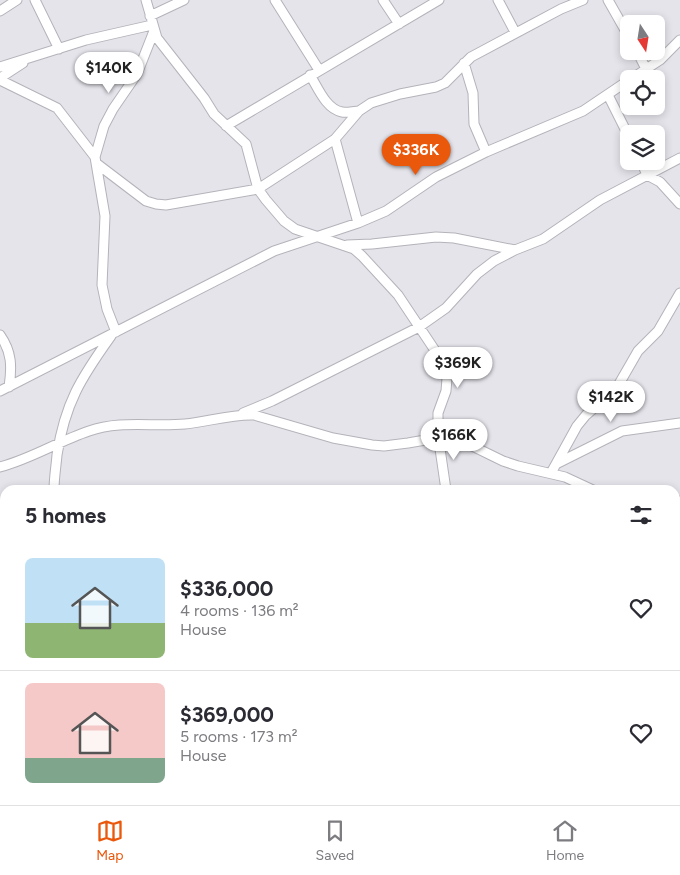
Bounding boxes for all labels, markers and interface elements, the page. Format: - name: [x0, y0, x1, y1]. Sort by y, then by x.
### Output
- north arrow: [620, 15, 665, 60]
- map controls: [620, 15, 665, 170]
- pin: $140K: [74, 52, 144, 94]
- text: $140K: [86, 58, 132, 77]
- button: locate: [620, 70, 665, 115]
- button: layers: [620, 125, 665, 170]
- pin: $336K: [381, 134, 451, 176]
- text: $336K: [393, 140, 439, 159]
- pin: $369K: [423, 346, 493, 389]
- text: $369K: [435, 353, 481, 372]
- pin: $142K: [576, 380, 646, 423]
- text: $142K: [588, 387, 634, 406]
- pin: $166K: [419, 418, 489, 461]
- text: $166K: [432, 425, 476, 444]
- icon: filters: [627, 501, 655, 529]
- text: 5 homes: [25, 503, 106, 528]
- text: $336,000: [180, 576, 273, 601]
- icon: home: [65, 578, 125, 638]
- icon: heart: [627, 594, 655, 622]
- text: 4 rooms · 136 m²: [180, 601, 299, 620]
- text: House: [180, 620, 226, 639]
- text: $369,000: [180, 702, 274, 727]
- icon: home: [65, 703, 125, 763]
- icon: heart: [627, 719, 655, 747]
- text: 5 rooms · 173 m²: [180, 727, 297, 746]
- text: House: [180, 746, 226, 765]
- tab: Map: [96, 817, 124, 864]
- tab: Saved: [316, 817, 354, 864]
- tab: Home: [546, 817, 584, 864]

